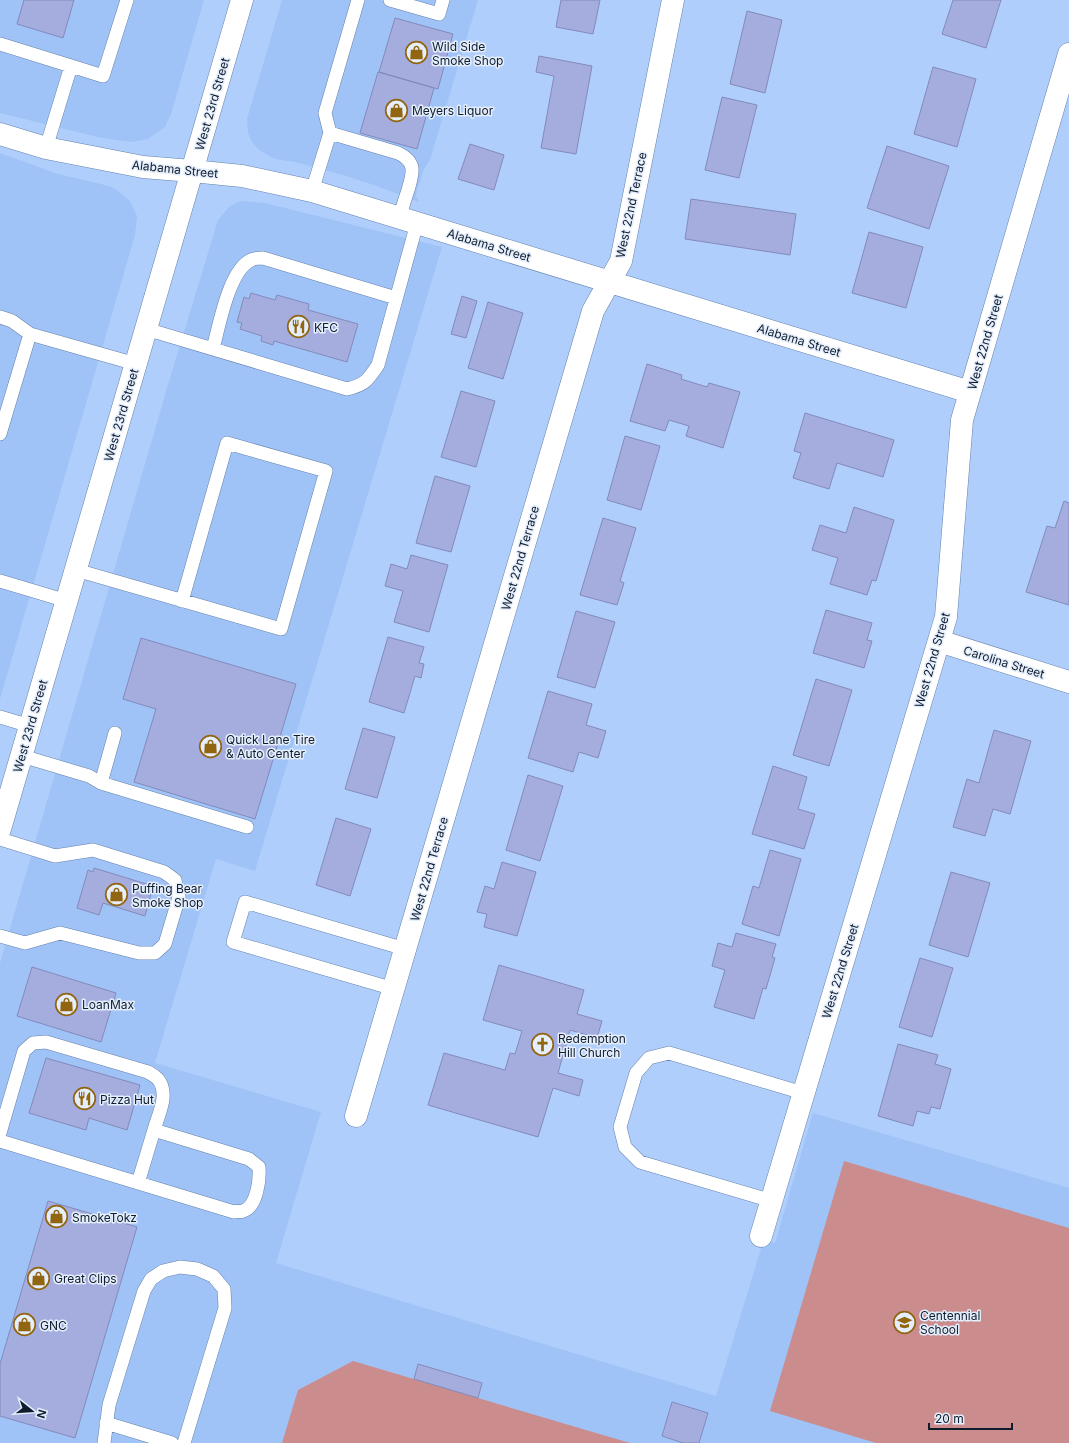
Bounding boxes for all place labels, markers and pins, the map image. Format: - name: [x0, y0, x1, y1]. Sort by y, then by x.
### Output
- place label: Wild Side Smoke Shop: [432, 39, 503, 68]
- shop icon: Wild Side Smoke Shop: [403, 40, 429, 66]
- shop icon: Meyers Liquor: [384, 97, 410, 123]
- place label: Meyers Liquor: [412, 103, 494, 118]
- restaurant icon: KFC: [286, 314, 312, 340]
- place label: KFC: [314, 320, 338, 335]
- place label: Quick Lane Tire & Auto Center: [226, 732, 315, 761]
- shop icon: Quick Lane Tire & Auto Center: [198, 733, 224, 759]
- place label: Puffing Bear Smoke Shop: [132, 881, 203, 910]
- shop icon: Puffing Bear Smoke Shop: [103, 882, 129, 908]
- shop icon: LoanMax: [53, 991, 79, 1017]
- place label: LoanMax: [82, 997, 135, 1012]
- place label: Redemption Hill Church: [558, 1031, 626, 1060]
- church icon: Redemption Hill Church: [529, 1032, 555, 1058]
- restaurant icon: Pizza Hut: [72, 1086, 98, 1112]
- place label: Pizza Hut: [100, 1092, 154, 1107]
- shop icon: SmokeTokz: [44, 1204, 70, 1230]
- place label: SmokeTokz: [72, 1210, 137, 1225]
- shop icon: Great Clips: [26, 1265, 52, 1291]
- place label: Great Clips: [54, 1271, 117, 1286]
- place label: Centennial School: [920, 1308, 980, 1337]
- school or university icon: Centennial School: [891, 1309, 917, 1335]
- shop icon: GNC: [12, 1312, 38, 1338]
- place label: GNC: [40, 1318, 67, 1333]

